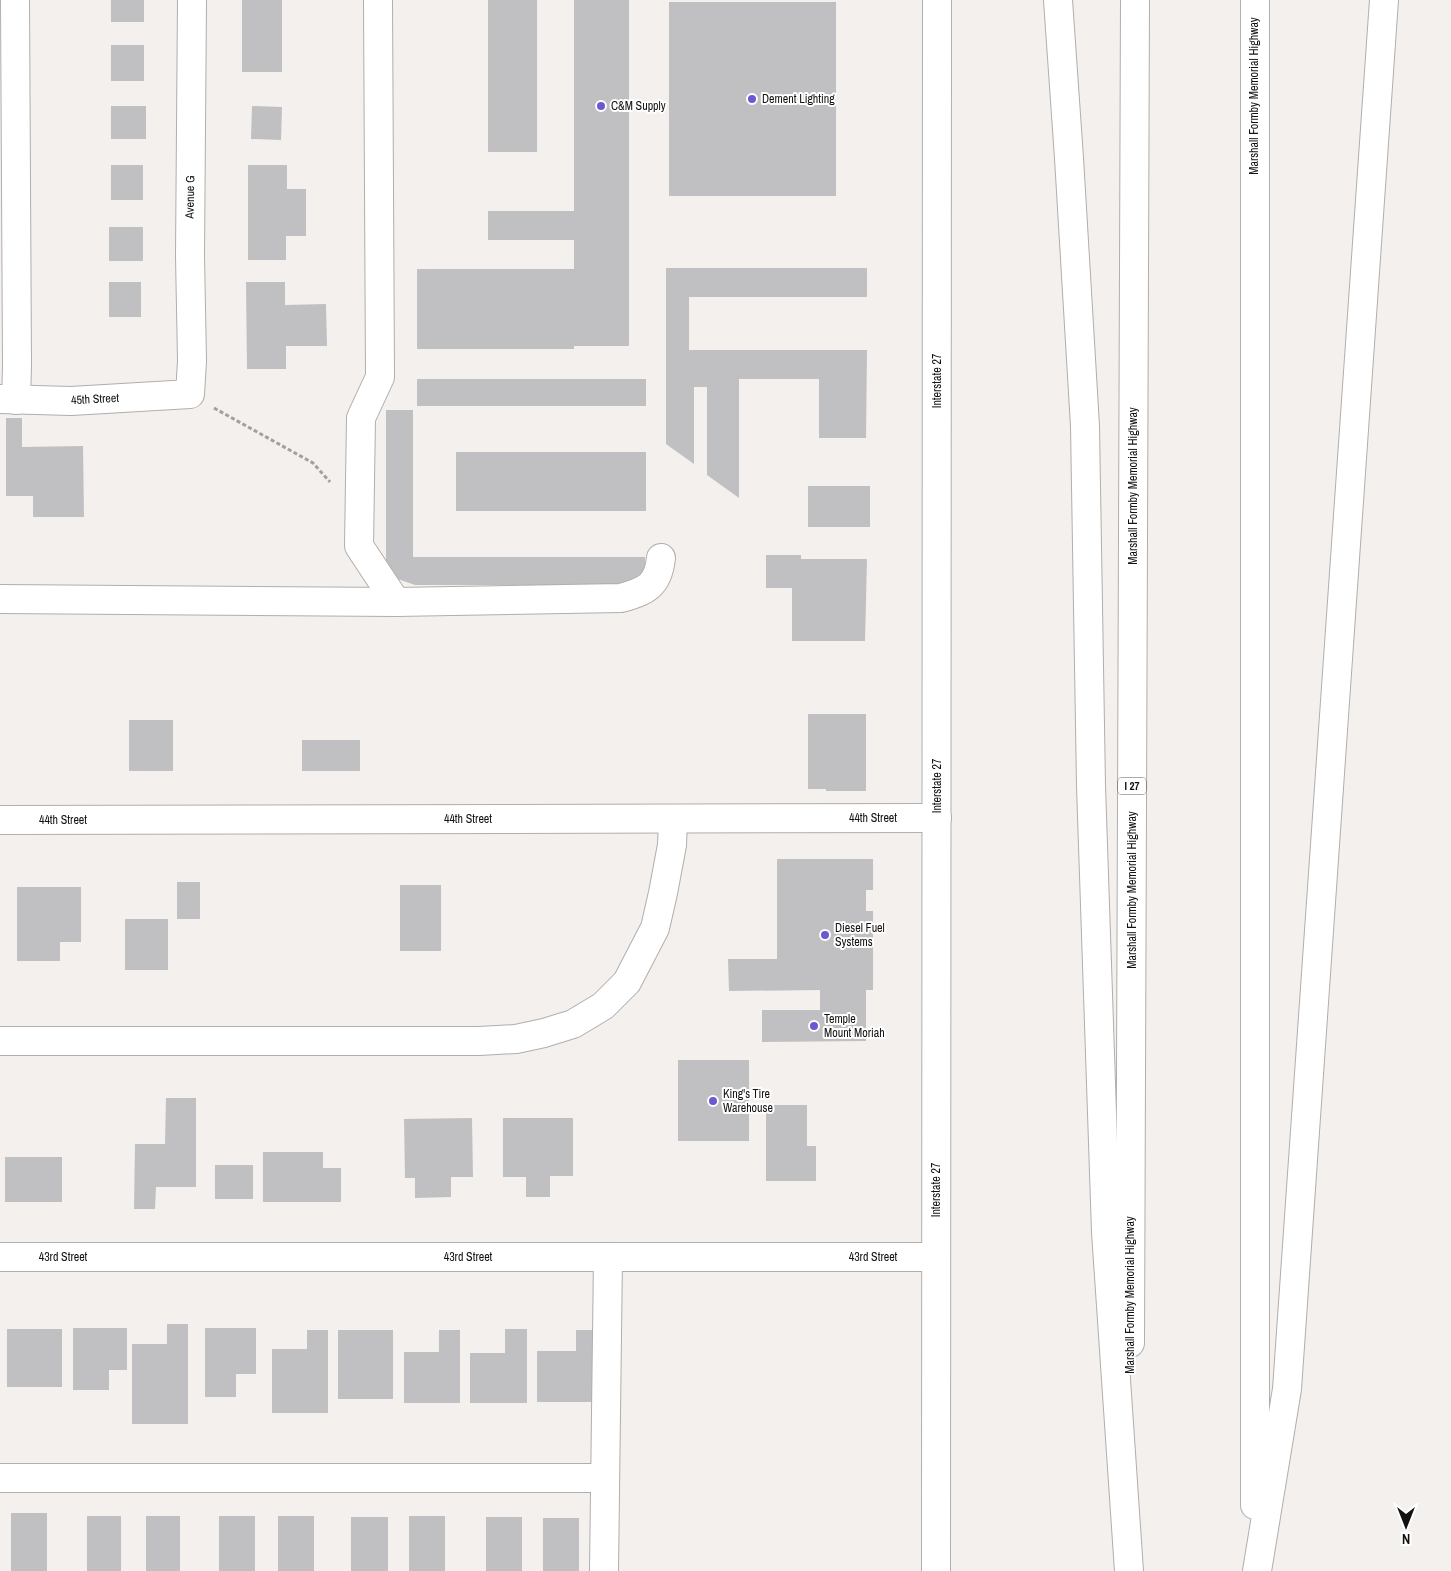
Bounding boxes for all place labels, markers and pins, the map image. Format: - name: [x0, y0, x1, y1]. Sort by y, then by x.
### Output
- place label: Dement Lighting: [762, 91, 835, 107]
- marker: Dement Lighting: [746, 93, 758, 105]
- place label: C&M Supply: [611, 98, 666, 114]
- marker: C&M Supply: [595, 100, 607, 112]
- place label: Diesel Fuel Systems: [835, 920, 885, 950]
- marker: Diesel Fuel Systems: [819, 929, 831, 941]
- place label: Temple Mount Moriah: [824, 1011, 885, 1041]
- marker: Temple Mount Moriah: [808, 1020, 820, 1032]
- place label: King's Tire Warehouse: [723, 1086, 773, 1116]
- marker: King's Tire Warehouse: [707, 1095, 719, 1107]

